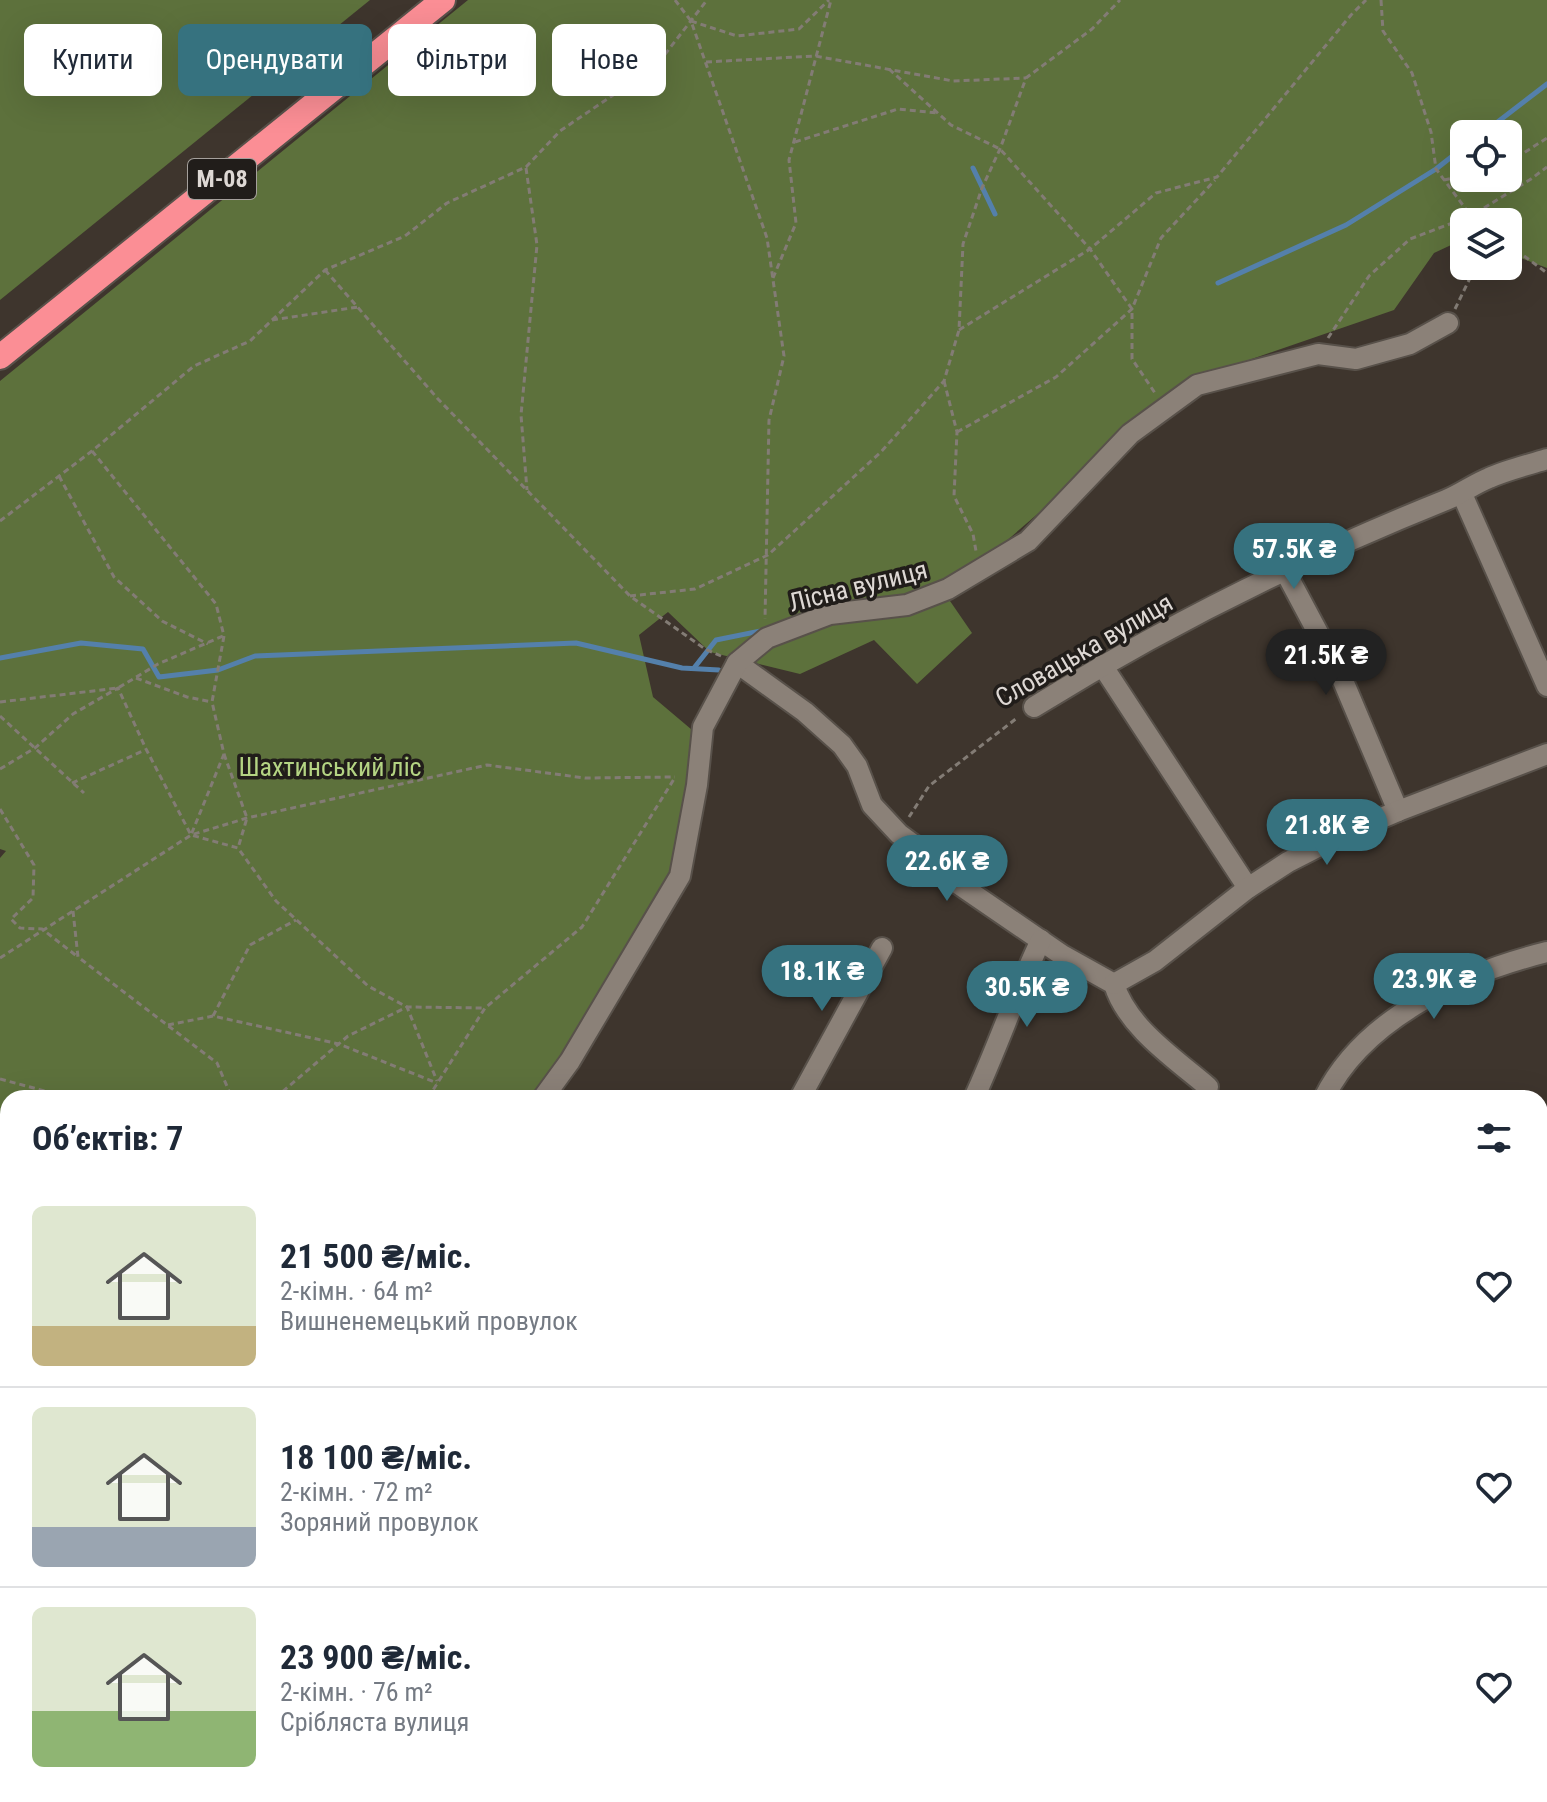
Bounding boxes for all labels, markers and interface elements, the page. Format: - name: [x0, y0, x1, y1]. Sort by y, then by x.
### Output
- chip: Купити: [24, 24, 162, 96]
- chip: Орендувати: [178, 24, 372, 96]
- chip: Фільтри: [388, 24, 536, 96]
- chip: Нове: [552, 24, 666, 96]
- map controls: [1450, 120, 1522, 280]
- button: locate: [1450, 120, 1522, 192]
- road number: М-08: [188, 159, 256, 199]
- button: layers: [1450, 208, 1522, 280]
- pin: 57.5K ₴: [1220, 523, 1368, 591]
- text: 57.5K ₴: [1252, 534, 1336, 564]
- street label: Лісна вулиця: [786, 554, 930, 618]
- street label: Словацька вулиця: [990, 587, 1178, 713]
- pin: 21.5K ₴: [1252, 629, 1400, 697]
- text: 21.5K ₴: [1284, 640, 1368, 670]
- park label: Шахтинський ліс: [238, 752, 422, 782]
- pin: 21.8K ₴: [1253, 799, 1401, 867]
- text: 21.8K ₴: [1285, 810, 1369, 840]
- pin: 22.6K ₴: [873, 835, 1021, 903]
- text: 22.6K ₴: [905, 846, 989, 876]
- pin: 18.1K ₴: [748, 945, 896, 1013]
- pin: 23.9K ₴: [1360, 953, 1508, 1021]
- text: 18.1K ₴: [780, 956, 864, 986]
- pin: 30.5K ₴: [953, 961, 1101, 1029]
- text: 23.9K ₴: [1392, 964, 1476, 994]
- text: 30.5K ₴: [985, 972, 1069, 1002]
- icon: filters: [1472, 1116, 1516, 1160]
- text: Об’єктів: 7: [32, 1118, 183, 1158]
- text: 21 500 ₴/міс.: [280, 1236, 472, 1276]
- icon: home: [96, 1238, 192, 1334]
- icon: heart: [1472, 1264, 1516, 1308]
- text: 2-кімн. · 64 m²: [280, 1276, 433, 1306]
- text: Вишненемецький провулок: [280, 1306, 578, 1336]
- text: 18 100 ₴/міс.: [280, 1437, 472, 1477]
- icon: home: [96, 1439, 192, 1535]
- icon: heart: [1472, 1465, 1516, 1509]
- text: 2-кімн. · 72 m²: [280, 1477, 433, 1507]
- text: Зоряний провулок: [280, 1507, 479, 1537]
- text: 23 900 ₴/міс.: [280, 1637, 472, 1677]
- icon: home: [96, 1639, 192, 1735]
- icon: heart: [1472, 1665, 1516, 1709]
- text: 2-кімн. · 76 m²: [280, 1677, 433, 1707]
- text: Срібляста вулиця: [280, 1707, 469, 1737]

